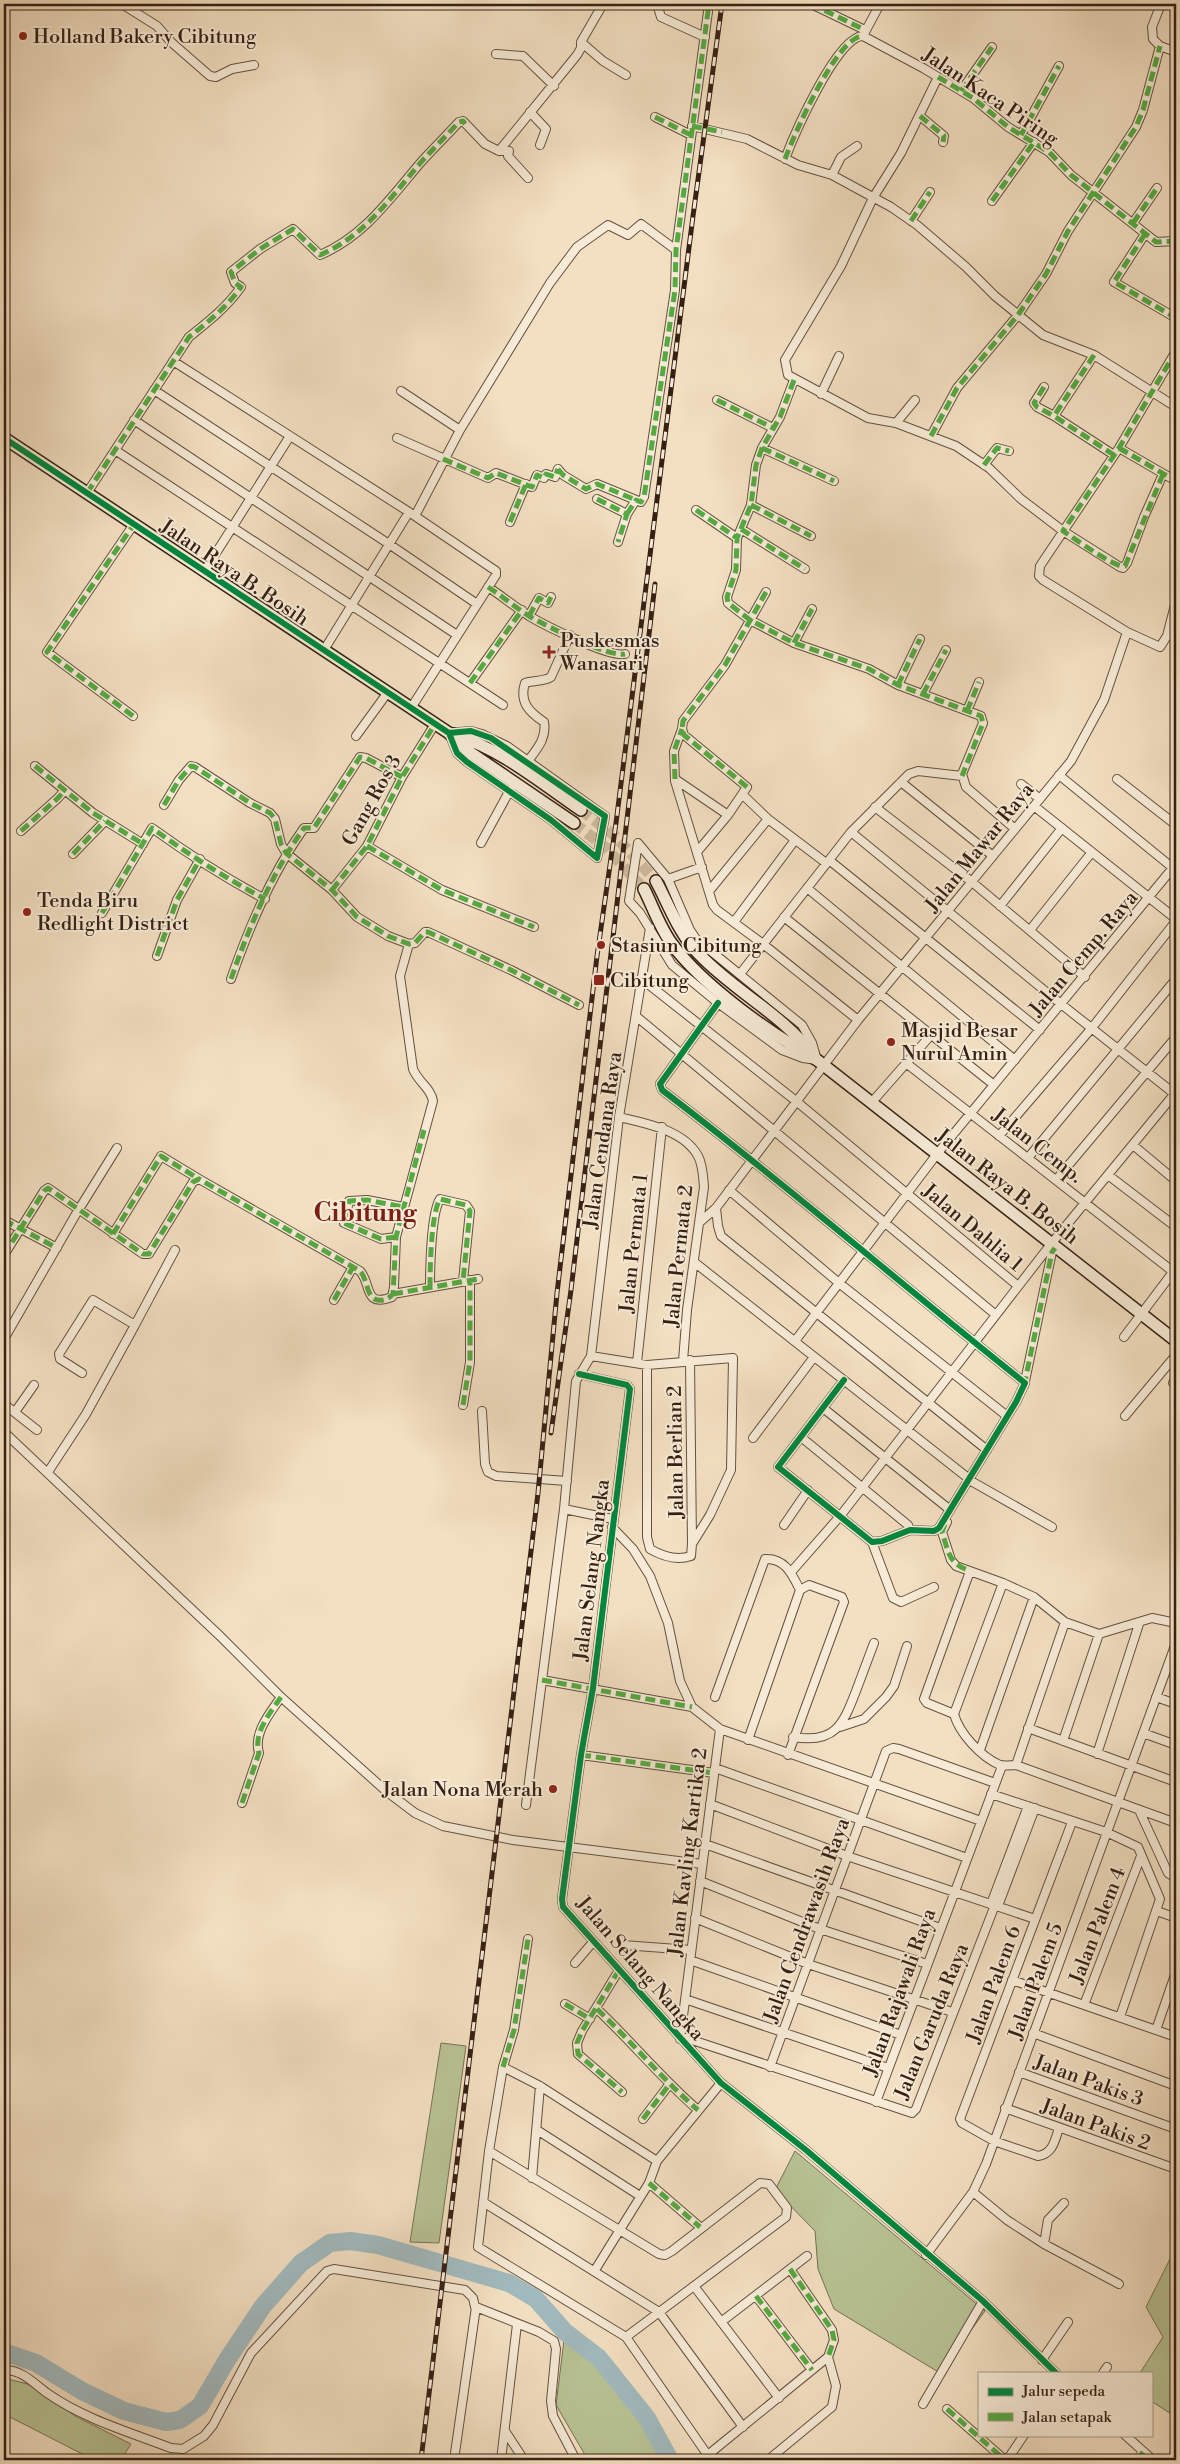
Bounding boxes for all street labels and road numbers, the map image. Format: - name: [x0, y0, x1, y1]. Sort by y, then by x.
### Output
- street label: Jalan Kaca Piring: [917, 42, 1063, 152]
- street label: Jalan Raya B. Bosih: [154, 514, 313, 632]
- street label: Gang Ros 3: [337, 751, 408, 851]
- street label: Jalan Mawar Raya: [920, 778, 1041, 918]
- street label: Jalan Cemp. Raya: [1024, 885, 1144, 1023]
- street label: Jalan Cendana Raya: [579, 1049, 628, 1231]
- street label: Jalan Cemp.: [986, 1102, 1087, 1189]
- street label: Jalan Raya B. Bosih: [930, 1123, 1083, 1251]
- street label: Jalan Permata 1: [615, 1172, 654, 1315]
- street label: Jalan Dahlia 1: [916, 1178, 1028, 1278]
- street label: Jalan Permata 2: [659, 1184, 699, 1330]
- street label: Jalan Berlian 2: [663, 1385, 690, 1520]
- street label: Jalan Selang Nangka: [569, 1477, 616, 1663]
- street label: Jalan Kavling Kartika 2: [663, 1746, 714, 1959]
- street label: Jalan Cendrawasih Raya: [758, 1814, 856, 2027]
- street label: Jalan Palem 4: [1064, 1864, 1132, 1988]
- street label: Jalan Selang Nangka: [570, 1891, 710, 2047]
- street label: Jalan Rajawali Raya: [858, 1905, 943, 2081]
- street label: Jalan Palem 5: [1003, 1920, 1069, 2044]
- street label: Jalan Palem 6: [961, 1922, 1027, 2048]
- street label: Jalan Garuda Raya: [889, 1939, 975, 2104]
- street label: Jalan Pakis 3: [1030, 2050, 1147, 2113]
- street label: Jalan Pakis 2: [1036, 2094, 1154, 2157]

